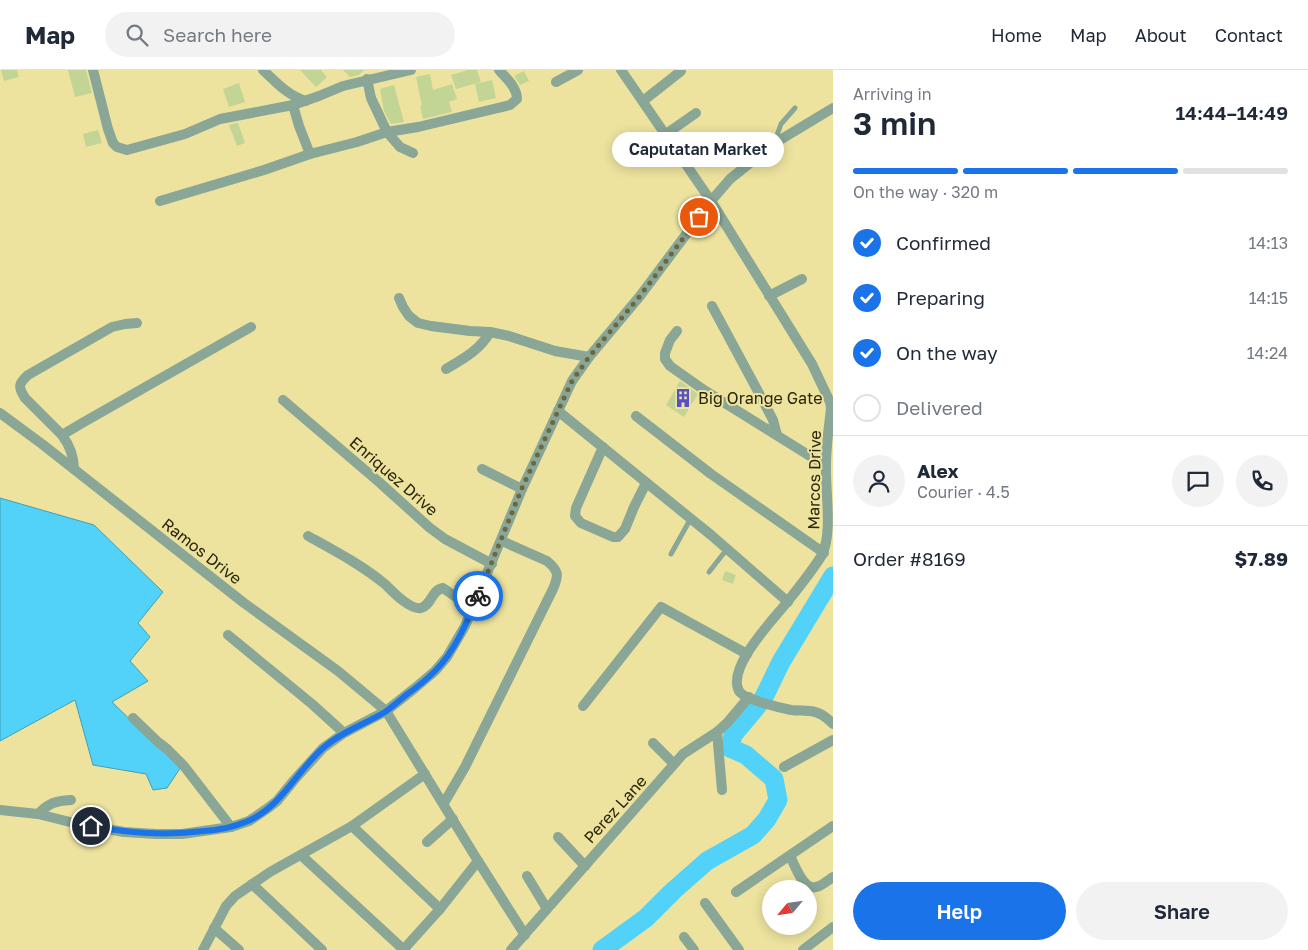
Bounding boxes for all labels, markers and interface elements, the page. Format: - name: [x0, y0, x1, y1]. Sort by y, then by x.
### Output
- search box: [105, 12, 455, 57]
- text: Map: [25, 20, 75, 49]
- icon: search: [123, 21, 151, 49]
- text: Search here: [163, 23, 272, 46]
- text: Home: [991, 24, 1042, 46]
- text: Map: [1070, 24, 1107, 46]
- text: About: [1135, 24, 1187, 46]
- text: Contact: [1215, 24, 1283, 46]
- text: Arriving in: [853, 84, 932, 104]
- text: 14:44–14:49: [1175, 101, 1288, 124]
- text: 3 min: [853, 104, 936, 142]
- callout: Caputatan Market: [613, 132, 785, 167]
- text: Caputatan Market: [629, 139, 767, 159]
- text: On the way · 320 m: [853, 182, 998, 202]
- pin: [678, 196, 720, 238]
- icon: bag: [685, 203, 713, 231]
- icon: check: [853, 229, 881, 257]
- text: Confirmed: [896, 231, 991, 254]
- text: 14:13: [1249, 233, 1288, 253]
- icon: check: [853, 284, 881, 312]
- text: Preparing: [896, 286, 985, 309]
- text: 14:15: [1249, 288, 1288, 308]
- icon: check: [853, 339, 881, 367]
- text: On the way: [896, 341, 998, 364]
- text: 14:24: [1247, 343, 1288, 363]
- building icon: Big Orange Gate: [672, 387, 694, 409]
- place label: Big Orange Gate: [698, 388, 823, 408]
- text: Delivered: [896, 396, 983, 419]
- street label: Marcos Drive: [803, 430, 825, 530]
- street label: Enriquez Drive: [346, 432, 442, 520]
- button: person: [853, 455, 905, 507]
- button: chat: [1172, 455, 1224, 507]
- button: phone: [1236, 455, 1288, 507]
- text: Alex: [917, 459, 958, 482]
- text: Courier · 4.5: [917, 482, 1010, 502]
- street label: Ramos Drive: [158, 514, 246, 588]
- text: Order #8169: [853, 547, 966, 570]
- text: $7.89: [1235, 547, 1288, 570]
- courier: [453, 571, 503, 621]
- icon: bike: [464, 582, 492, 610]
- street label: Perez Lane: [579, 771, 651, 847]
- pin: [70, 805, 112, 847]
- icon: home: [77, 812, 105, 840]
- north arrow: [762, 880, 818, 935]
- map controls: [762, 880, 817, 935]
- button: Help: [853, 882, 1066, 940]
- button: Share: [1076, 882, 1288, 940]

